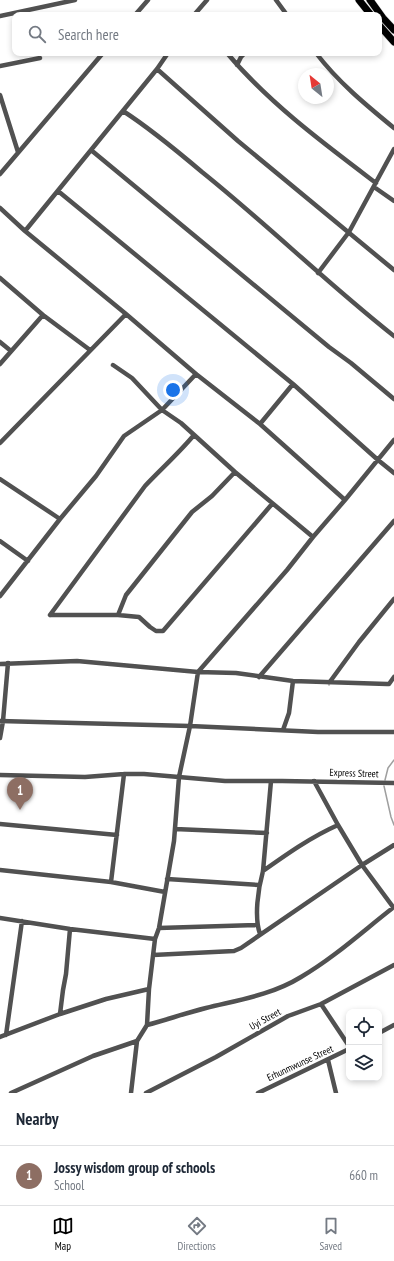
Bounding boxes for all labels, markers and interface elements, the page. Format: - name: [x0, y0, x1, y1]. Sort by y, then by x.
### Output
- search box: [12, 12, 382, 56]
- icon: search: [26, 23, 48, 45]
- text: Search here: [58, 25, 119, 44]
- north arrow: [298, 68, 334, 104]
- your location: [163, 380, 183, 400]
- street label: Express Street: [329, 766, 379, 780]
- pin: 1: [7, 777, 33, 810]
- street label: Uyi Street: [247, 1005, 283, 1033]
- map controls: [346, 1009, 382, 1081]
- button: locate: [346, 1009, 382, 1045]
- street label: Erhunmwunse Street: [265, 1042, 335, 1084]
- button: layers: [346, 1045, 382, 1081]
- text: Nearby: [16, 1108, 59, 1130]
- text: Jossy wisdom group of schools: [54, 1158, 215, 1177]
- text: 1: [26, 1167, 32, 1184]
- text: 660 m: [349, 1167, 378, 1184]
- text: School: [54, 1177, 84, 1194]
- tab: Map: [52, 1215, 74, 1253]
- tab: Directions: [178, 1215, 216, 1253]
- tab: Saved: [319, 1215, 342, 1253]

